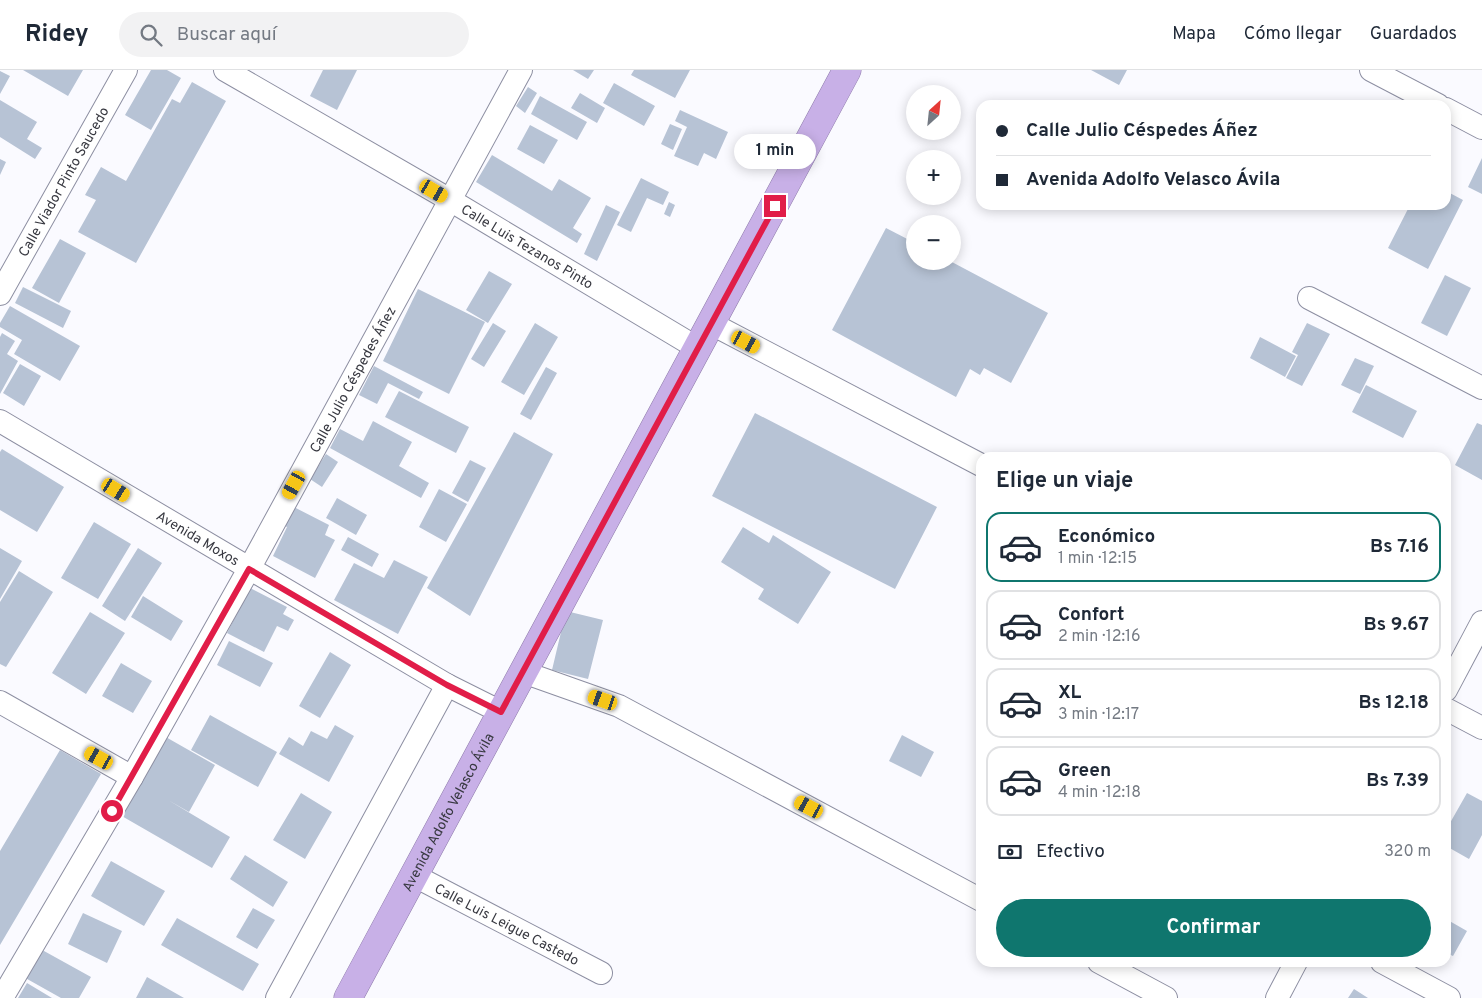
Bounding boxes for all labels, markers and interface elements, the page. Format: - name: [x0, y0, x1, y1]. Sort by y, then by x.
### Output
- search box: [119, 12, 469, 57]
- text: Ridey: [25, 20, 89, 50]
- icon: search: [137, 21, 165, 49]
- text: Buscar aquí: [177, 23, 277, 47]
- text: Mapa: [1172, 23, 1216, 46]
- text: Cómo llegar: [1244, 23, 1342, 46]
- text: Guardados: [1370, 23, 1457, 46]
- north arrow: [906, 85, 961, 140]
- map controls: [906, 85, 961, 270]
- street label: Calle Viador Pinto Saucedo: [16, 104, 114, 260]
- text: Calle Julio Céspedes Áñez: [1026, 119, 1258, 143]
- callout: 1 min: [734, 134, 816, 168]
- text: 1 min: [756, 141, 794, 161]
- button: +: [906, 150, 961, 205]
- text: Avenida Adolfo Velasco Ávila: [1026, 168, 1280, 192]
- car: [417, 177, 450, 205]
- route end: [764, 195, 786, 217]
- street label: Calle Luis Tezanos Pinto: [457, 202, 596, 294]
- button: −: [906, 215, 961, 270]
- street label: Calle Julio Céspedes Áñez: [307, 304, 400, 456]
- car: [729, 328, 762, 356]
- car: [280, 468, 307, 502]
- text: Elige un viaje: [996, 468, 1133, 495]
- car: [99, 476, 132, 504]
- street label: Avenida Moxos: [153, 508, 242, 570]
- icon: car: [998, 525, 1043, 570]
- text: Económico: [1058, 525, 1155, 549]
- text: Bs 7.16: [1370, 535, 1429, 559]
- text: 1 min · 12:15: [1058, 549, 1137, 569]
- icon: car: [998, 603, 1043, 648]
- text: Confort: [1058, 603, 1124, 627]
- text: Bs 9.67: [1364, 613, 1429, 637]
- text: 2 min · 12:16: [1058, 627, 1141, 647]
- icon: car: [998, 681, 1043, 726]
- text: XL: [1058, 681, 1081, 705]
- car: [586, 688, 619, 712]
- text: Bs 12.18: [1358, 691, 1429, 715]
- text: 3 min · 12:17: [1058, 705, 1139, 725]
- street label: Avenida Adolfo Velasco Ávila: [399, 730, 499, 895]
- car: [82, 744, 115, 772]
- icon: car: [998, 759, 1043, 804]
- text: Green: [1058, 759, 1111, 783]
- text: Bs 7.39: [1366, 769, 1429, 793]
- text: 4 min · 12:18: [1058, 783, 1141, 803]
- car: [792, 793, 825, 821]
- route start: [101, 800, 123, 822]
- icon: cash: [996, 838, 1024, 866]
- text: Efectivo: [1036, 840, 1105, 864]
- text: 320 m: [1384, 842, 1431, 862]
- street label: Calle Luis Leigue Castedo: [431, 881, 582, 970]
- button: Confirmar: [996, 899, 1431, 957]

